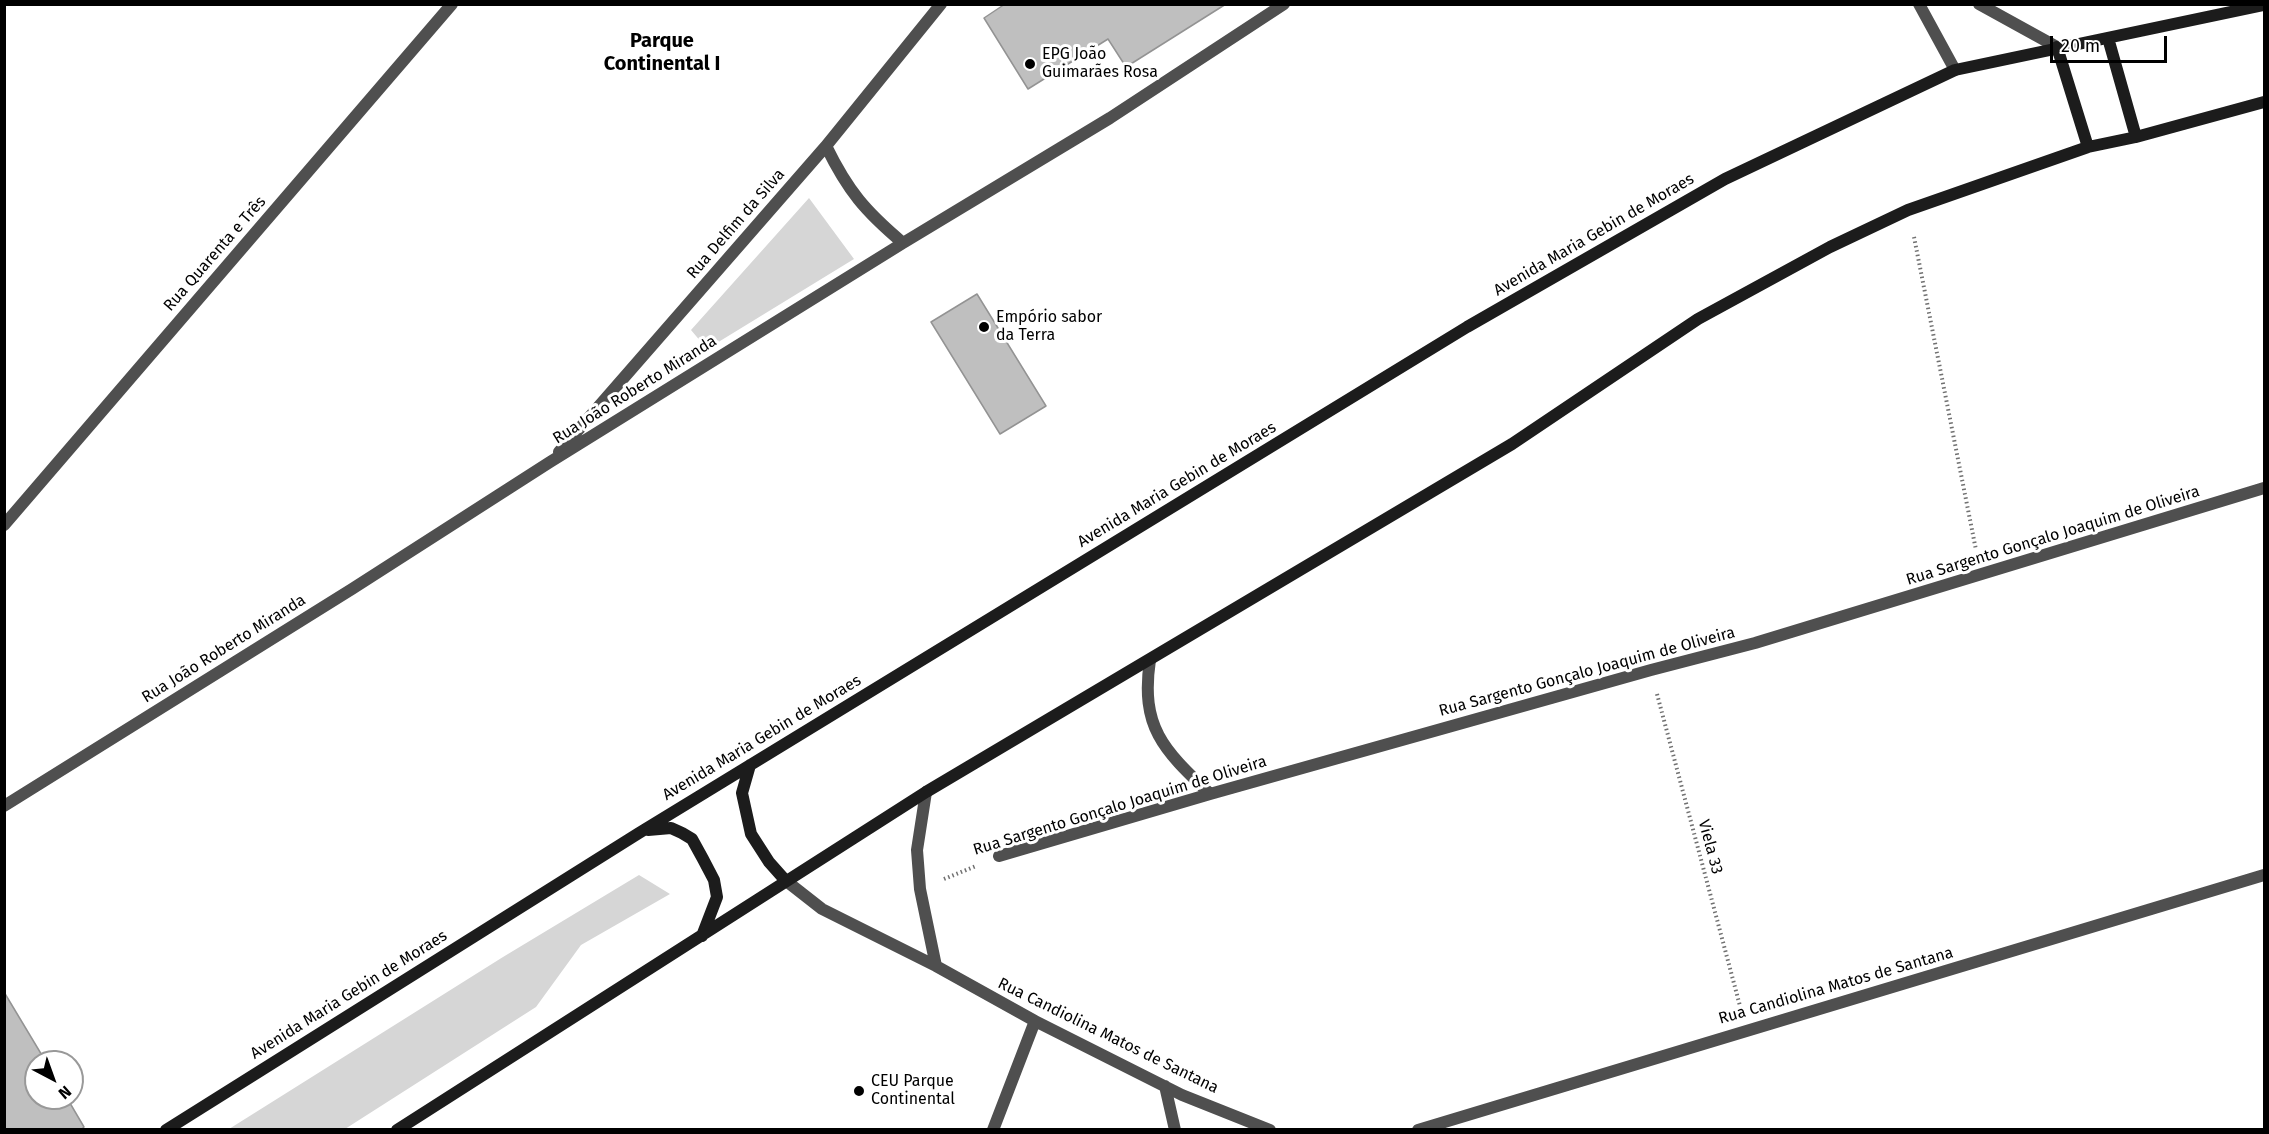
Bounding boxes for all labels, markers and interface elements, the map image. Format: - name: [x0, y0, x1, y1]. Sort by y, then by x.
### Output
- scale bar: [2053, 24, 2170, 62]
- district label: Parque Continental I: [604, 29, 720, 76]
- text: 20 m: [2061, 35, 2100, 57]
- place label: EPG João Guimarães Rosa: [1042, 45, 1158, 83]
- marker: EPG João Guimarães Rosa: [1023, 57, 1037, 71]
- street label: Rua Delfim da Silva: [683, 165, 789, 283]
- street label: Avenida Maria Gebin de Moraes: [1490, 170, 1698, 300]
- street label: Rua Quarenta e Três: [160, 193, 270, 315]
- place label: Empório sabor da Terra: [996, 308, 1102, 346]
- marker: Empório sabor da Terra: [977, 320, 991, 334]
- street label: Rua João Roberto Miranda: [550, 332, 720, 448]
- street label: Avenida Maria Gebin de Moraes: [1074, 418, 1280, 552]
- street label: Rua Sargento Gonçalo Joaquim de Oliveira: [1904, 482, 2202, 590]
- street label: Rua João Roberto Miranda: [139, 591, 309, 707]
- street label: Rua Sargento Gonçalo Joaquim de Oliveira: [1437, 623, 1737, 721]
- street label: Avenida Maria Gebin de Moraes: [659, 671, 865, 805]
- street label: Rua Sargento Gonçalo Joaquim de Oliveira: [971, 752, 1269, 860]
- street label: Viela 33: [1694, 818, 1726, 876]
- street label: Avenida Maria Gebin de Moraes: [247, 926, 451, 1064]
- street label: Rua Candiolina Matos de Santana: [1716, 943, 1956, 1029]
- street label: Rua Candiolina Matos de Santana: [994, 974, 1222, 1098]
- north arrow: [24, 1050, 84, 1110]
- place label: CEU Parque Continental: [871, 1072, 955, 1110]
- text: N: [55, 1082, 75, 1103]
- marker: CEU Parque Continental: [852, 1084, 866, 1098]

